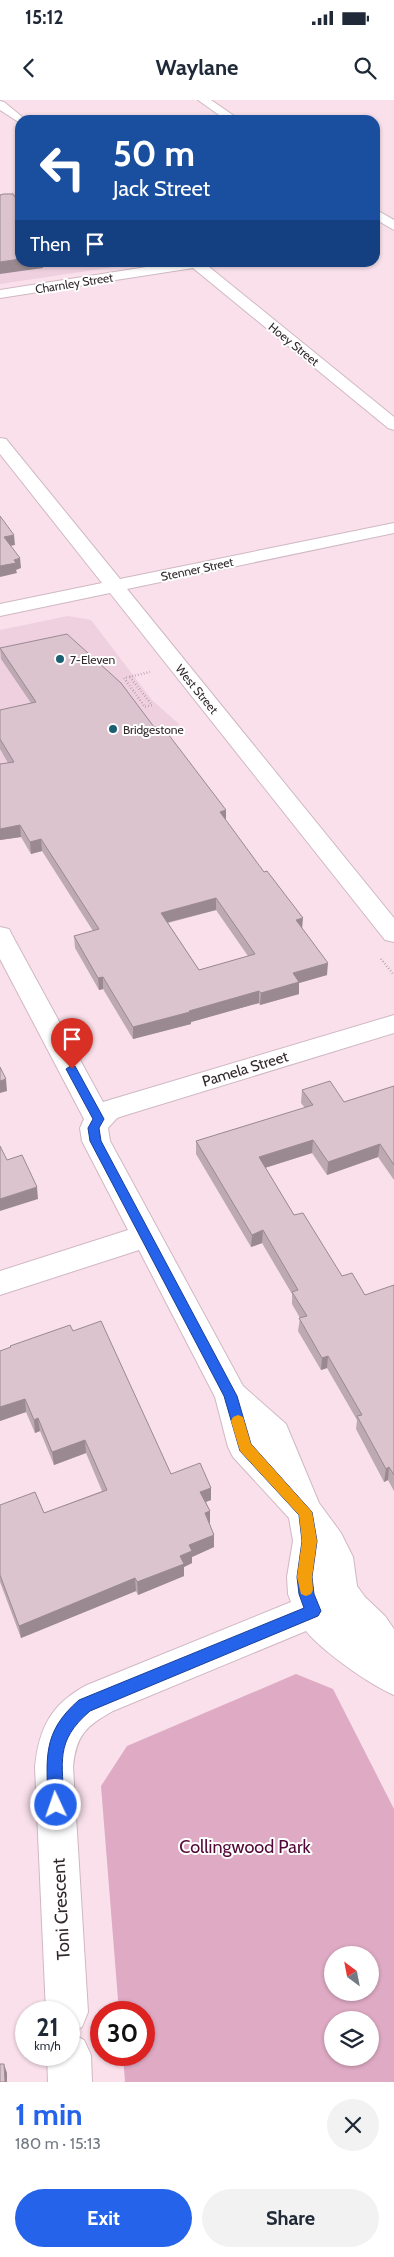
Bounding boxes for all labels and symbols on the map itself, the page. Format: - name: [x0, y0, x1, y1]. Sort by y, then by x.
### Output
- street label: Charnley Street: [34, 269, 114, 297]
- street label: Hoey Street: [266, 319, 322, 369]
- street label: Stenner Street: [159, 554, 235, 584]
- place label: 7-Eleven: [70, 652, 115, 667]
- marker: 7-Eleven: [54, 653, 66, 665]
- street label: West Street: [172, 661, 222, 717]
- place label: Bridgestone: [123, 722, 184, 737]
- marker: Bridgestone: [107, 723, 119, 735]
- pin: [51, 1018, 93, 1069]
- street label: Pamela Street: [200, 1047, 290, 1091]
- position arrow: [29, 1778, 81, 1830]
- park label: Collingwood Park: [179, 1836, 312, 1858]
- street label: Toni Crescent: [47, 1857, 75, 1961]
- north arrow: [324, 1946, 379, 2001]
- speed limit sign: 30: [90, 2001, 155, 2066]

